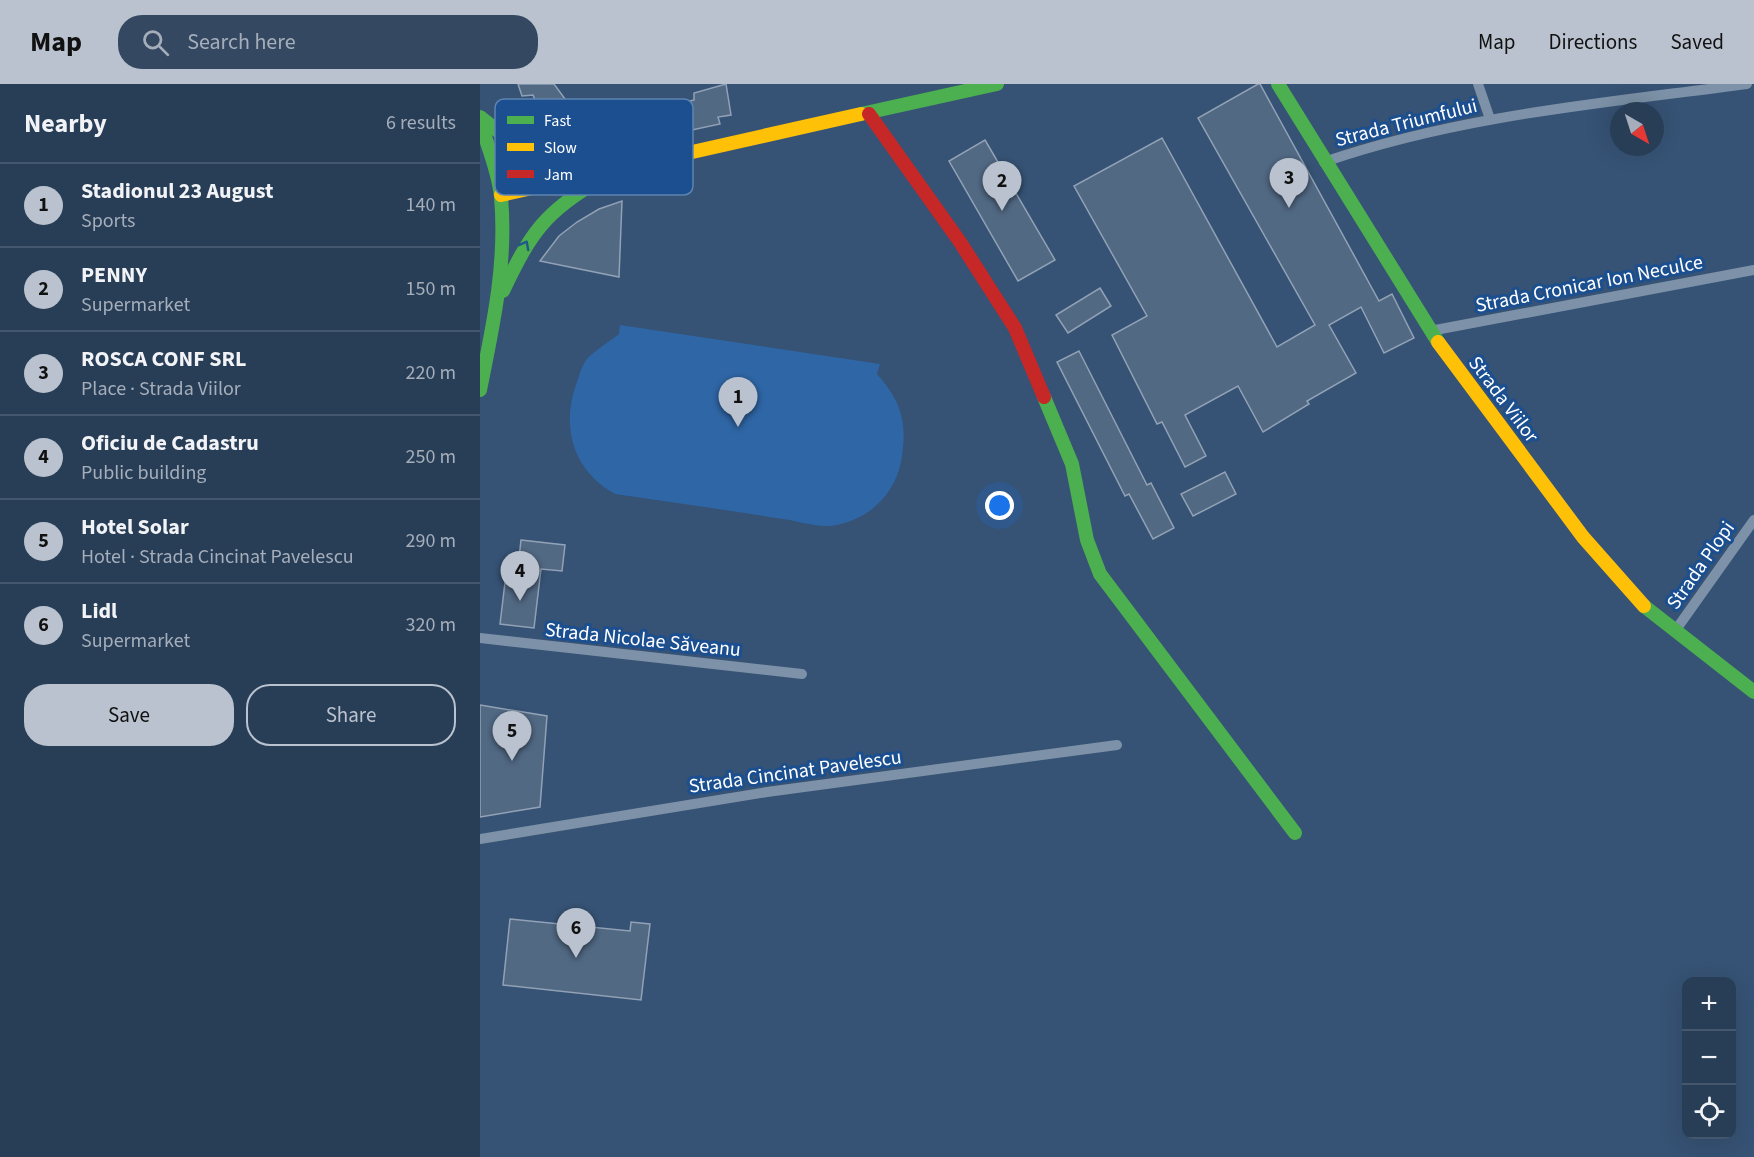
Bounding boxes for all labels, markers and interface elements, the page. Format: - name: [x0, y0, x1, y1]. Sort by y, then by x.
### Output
- search box: [118, 15, 538, 69]
- text: Map: [30, 22, 82, 62]
- icon: search: [139, 26, 172, 59]
- text: Search here: [187, 26, 296, 58]
- text: Map: [1478, 27, 1516, 57]
- text: Directions: [1549, 27, 1637, 57]
- text: Saved: [1670, 27, 1724, 57]
- street label: Strada Triumfului: [1332, 92, 1480, 154]
- legend: [495, 99, 693, 195]
- north arrow: [1610, 102, 1664, 156]
- text: Nearby: [24, 105, 107, 142]
- text: 6 results: [386, 109, 456, 137]
- text: Fast: [544, 110, 572, 132]
- text: Slow: [544, 137, 577, 159]
- pin: 3: [1270, 158, 1308, 208]
- pin: 2: [982, 162, 1022, 211]
- text: Jam: [544, 164, 573, 186]
- text: Stadionul 23 August: [81, 175, 274, 207]
- text: 1: [38, 191, 49, 219]
- text: 140 m: [406, 191, 456, 219]
- text: Sports: [81, 207, 136, 235]
- one-way arrow: [518, 241, 529, 251]
- street label: Strada Cronicar Ion Neculce: [1473, 248, 1705, 320]
- text: PENNY: [81, 259, 147, 291]
- text: 2: [38, 275, 49, 303]
- text: 150 m: [406, 275, 456, 303]
- text: Supermarket: [81, 291, 190, 319]
- text: ROSCA CONF SRL: [81, 343, 246, 375]
- street label: Strada Viilor: [1461, 351, 1545, 449]
- text: 3: [38, 359, 49, 387]
- text: 220 m: [406, 359, 456, 387]
- text: Place · Strada Viilor: [81, 375, 241, 403]
- pin: 1: [718, 378, 758, 427]
- text: Oficiu de Cadastru: [81, 427, 259, 459]
- text: 4: [38, 443, 49, 471]
- text: 250 m: [406, 443, 456, 471]
- text: Public building: [81, 459, 206, 487]
- your location: [985, 491, 1014, 520]
- text: Hotel Solar: [81, 511, 189, 543]
- street label: Strada Plopi: [1660, 516, 1742, 615]
- text: 5: [38, 527, 49, 555]
- text: 290 m: [406, 527, 456, 555]
- text: Hotel · Strada Cincinat Pavelescu: [81, 543, 354, 571]
- pin: 4: [500, 552, 540, 601]
- text: Lidl: [81, 595, 117, 627]
- text: 6: [38, 611, 49, 639]
- text: 320 m: [406, 611, 456, 639]
- street label: Strada Nicolae Săveanu: [544, 616, 742, 664]
- text: Supermarket: [81, 627, 190, 655]
- button: Save: [24, 684, 234, 746]
- button: Share: [246, 684, 456, 746]
- pin: 5: [492, 712, 531, 761]
- street label: Strada Cincinat Pavelescu: [687, 743, 903, 801]
- pin: 6: [556, 908, 596, 958]
- map controls: [1682, 977, 1736, 1139]
- button: +: [1682, 977, 1736, 1031]
- button: −: [1682, 1031, 1736, 1085]
- button: locate: [1682, 1085, 1736, 1139]

